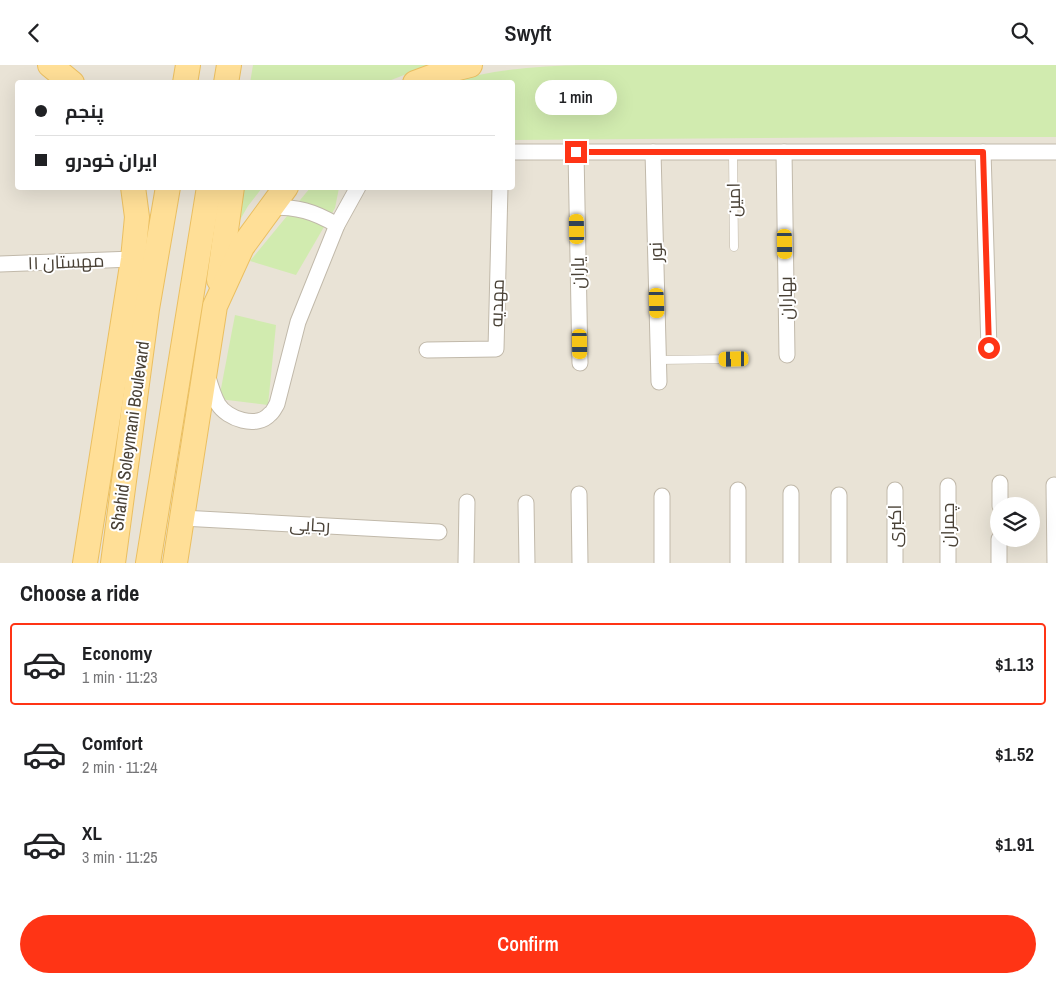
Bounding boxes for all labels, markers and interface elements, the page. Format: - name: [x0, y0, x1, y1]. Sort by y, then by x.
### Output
- text: Swyft: [505, 18, 551, 48]
- icon: back: [20, 19, 48, 47]
- icon: search: [1008, 19, 1036, 47]
- callout: 1 min: [535, 79, 617, 114]
- text: 1 min: [559, 86, 593, 108]
- text: پنجم: [65, 98, 104, 124]
- route end: [565, 141, 587, 163]
- text: ایران خودرو: [65, 147, 158, 173]
- street label: امین: [721, 183, 746, 217]
- car: [569, 214, 584, 244]
- car: [777, 229, 792, 259]
- street label: نور: [643, 242, 668, 263]
- street label: مهستان ۱۱: [27, 248, 105, 275]
- street label: یاران: [565, 257, 590, 289]
- street label: بهاران: [773, 276, 798, 320]
- street label: مهدیه: [483, 278, 510, 328]
- car: [648, 288, 665, 318]
- car: [572, 329, 587, 359]
- route start: [978, 337, 1000, 359]
- street label: Shahid Soleymani Boulevard: [104, 340, 155, 532]
- car: [718, 351, 749, 367]
- map controls: [990, 497, 1040, 547]
- button: layers: [990, 497, 1040, 547]
- street label: چمران: [935, 503, 960, 547]
- street label: اکبری: [882, 505, 907, 547]
- street label: رجایی: [289, 511, 331, 538]
- text: Choose a ride: [20, 578, 139, 608]
- text: Economy: [82, 640, 152, 666]
- icon: car: [22, 642, 67, 687]
- text: $1.13: [995, 651, 1034, 677]
- text: 1 min · 11:23: [82, 666, 158, 688]
- text: Comfort: [82, 730, 143, 756]
- icon: car: [22, 732, 67, 777]
- text: $1.52: [995, 741, 1034, 767]
- text: 2 min · 11:24: [82, 756, 158, 778]
- text: XL: [82, 820, 102, 846]
- icon: car: [22, 822, 67, 867]
- text: $1.91: [995, 831, 1034, 857]
- text: 3 min · 11:25: [82, 846, 158, 868]
- button: Confirm: [20, 915, 1036, 973]

